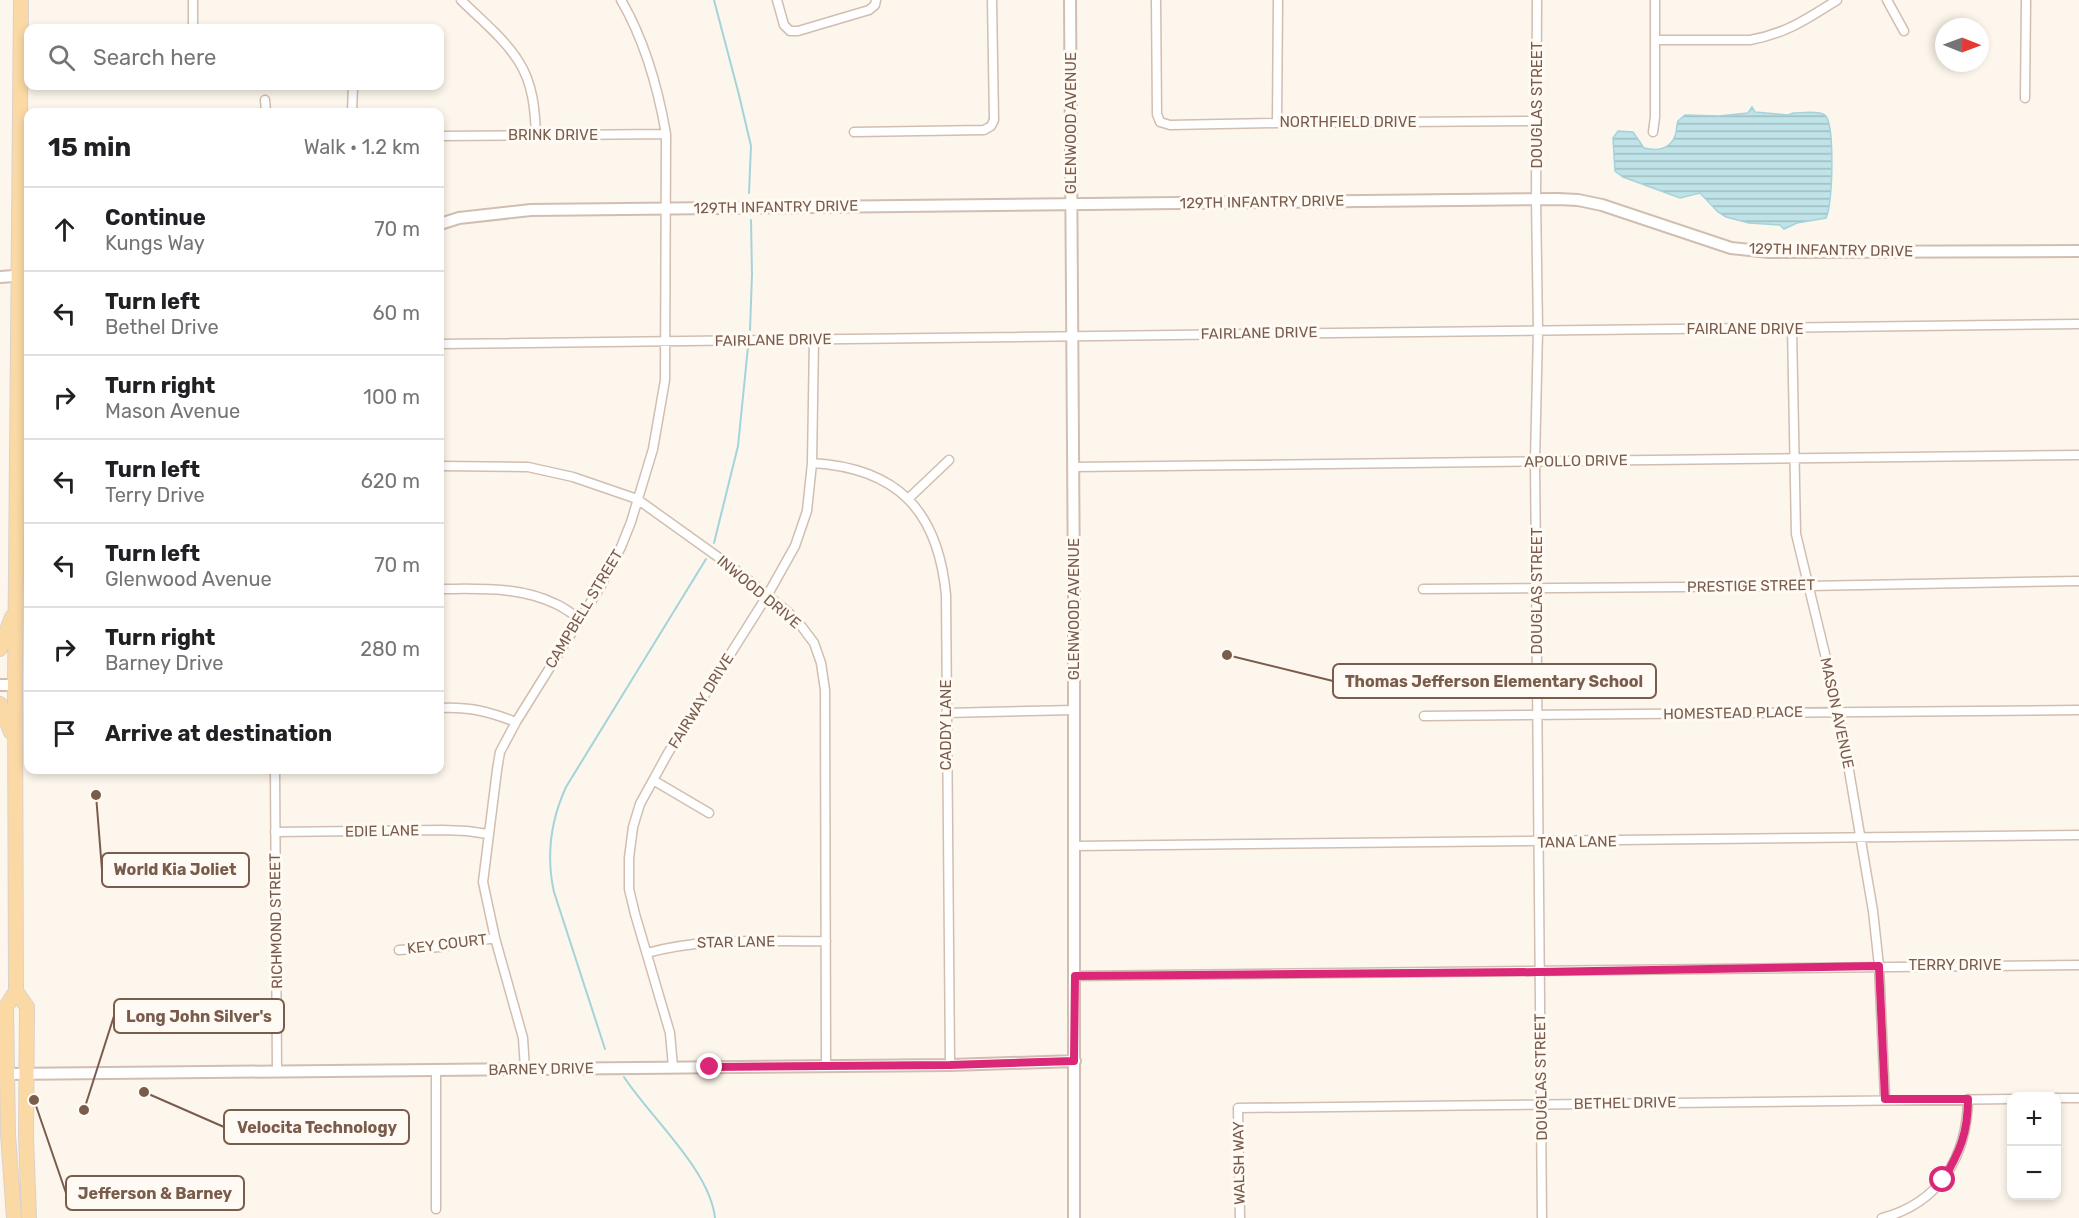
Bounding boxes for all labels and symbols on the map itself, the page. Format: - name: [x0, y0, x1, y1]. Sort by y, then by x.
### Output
- north arrow: [1935, 18, 1989, 72]
- street label: DOUGLAS STREET: [1528, 41, 1546, 169]
- street label: GLENWOOD AVENUE: [1062, 52, 1080, 194]
- street label: NORTHFIELD DRIVE: [1279, 113, 1417, 131]
- street label: BRINK DRIVE: [508, 126, 598, 144]
- street label: 129TH INFANTRY DRIVE: [1180, 192, 1344, 212]
- street label: 129TH INFANTRY DRIVE: [694, 197, 858, 217]
- street label: 129TH INFANTRY DRIVE: [1749, 240, 1913, 260]
- street label: FAIRLANE DRIVE: [1687, 320, 1803, 338]
- street label: FAIRLANE DRIVE: [1200, 323, 1318, 343]
- street label: FAIRLANE DRIVE: [714, 330, 832, 350]
- street label: APOLLO DRIVE: [1524, 451, 1628, 471]
- street label: DOUGLAS STREET: [1528, 527, 1546, 655]
- street label: GLENWOOD AVENUE: [1065, 538, 1083, 680]
- street label: CAMPBELL STREET: [541, 546, 627, 672]
- street label: INWOOD DRIVE: [713, 552, 805, 632]
- street label: PRESTIGE STREET: [1687, 576, 1816, 596]
- street label: FAIRWAY DRIVE: [665, 650, 737, 752]
- street label: MASON AVENUE: [1816, 656, 1858, 770]
- callout: Thomas Jefferson Elementary School: [1333, 664, 1656, 698]
- text: Thomas Jefferson Elementary School: [1345, 672, 1643, 691]
- street label: CADDY LANE: [937, 679, 955, 771]
- street label: HOMESTEAD PLACE: [1663, 703, 1803, 723]
- street label: EDIE LANE: [345, 821, 419, 841]
- street label: TANA LANE: [1537, 832, 1617, 852]
- callout: World Kia Joliet: [102, 853, 249, 887]
- street label: RICHMOND STREET: [266, 853, 286, 989]
- text: World Kia Joliet: [114, 860, 237, 879]
- street label: KEY COURT: [406, 930, 488, 958]
- street label: STAR LANE: [697, 932, 775, 952]
- street label: TERRY DRIVE: [1908, 956, 2002, 974]
- callout: Long John Silver's: [114, 999, 284, 1033]
- text: Long John Silver's: [126, 1007, 272, 1026]
- street label: DOUGLAS STREET: [1531, 1013, 1551, 1141]
- route end: [696, 1053, 722, 1079]
- street label: BARNEY DRIVE: [488, 1059, 594, 1079]
- street label: BETHEL DRIVE: [1574, 1093, 1676, 1113]
- callout: Velocita Technology: [224, 1110, 409, 1144]
- text: Velocita Technology: [237, 1118, 398, 1137]
- street label: WALSH WAY: [1229, 1121, 1249, 1205]
- route start: [1929, 1166, 1955, 1192]
- callout: Jefferson & Barney: [66, 1176, 244, 1210]
- text: Jefferson & Barney: [78, 1184, 233, 1203]

